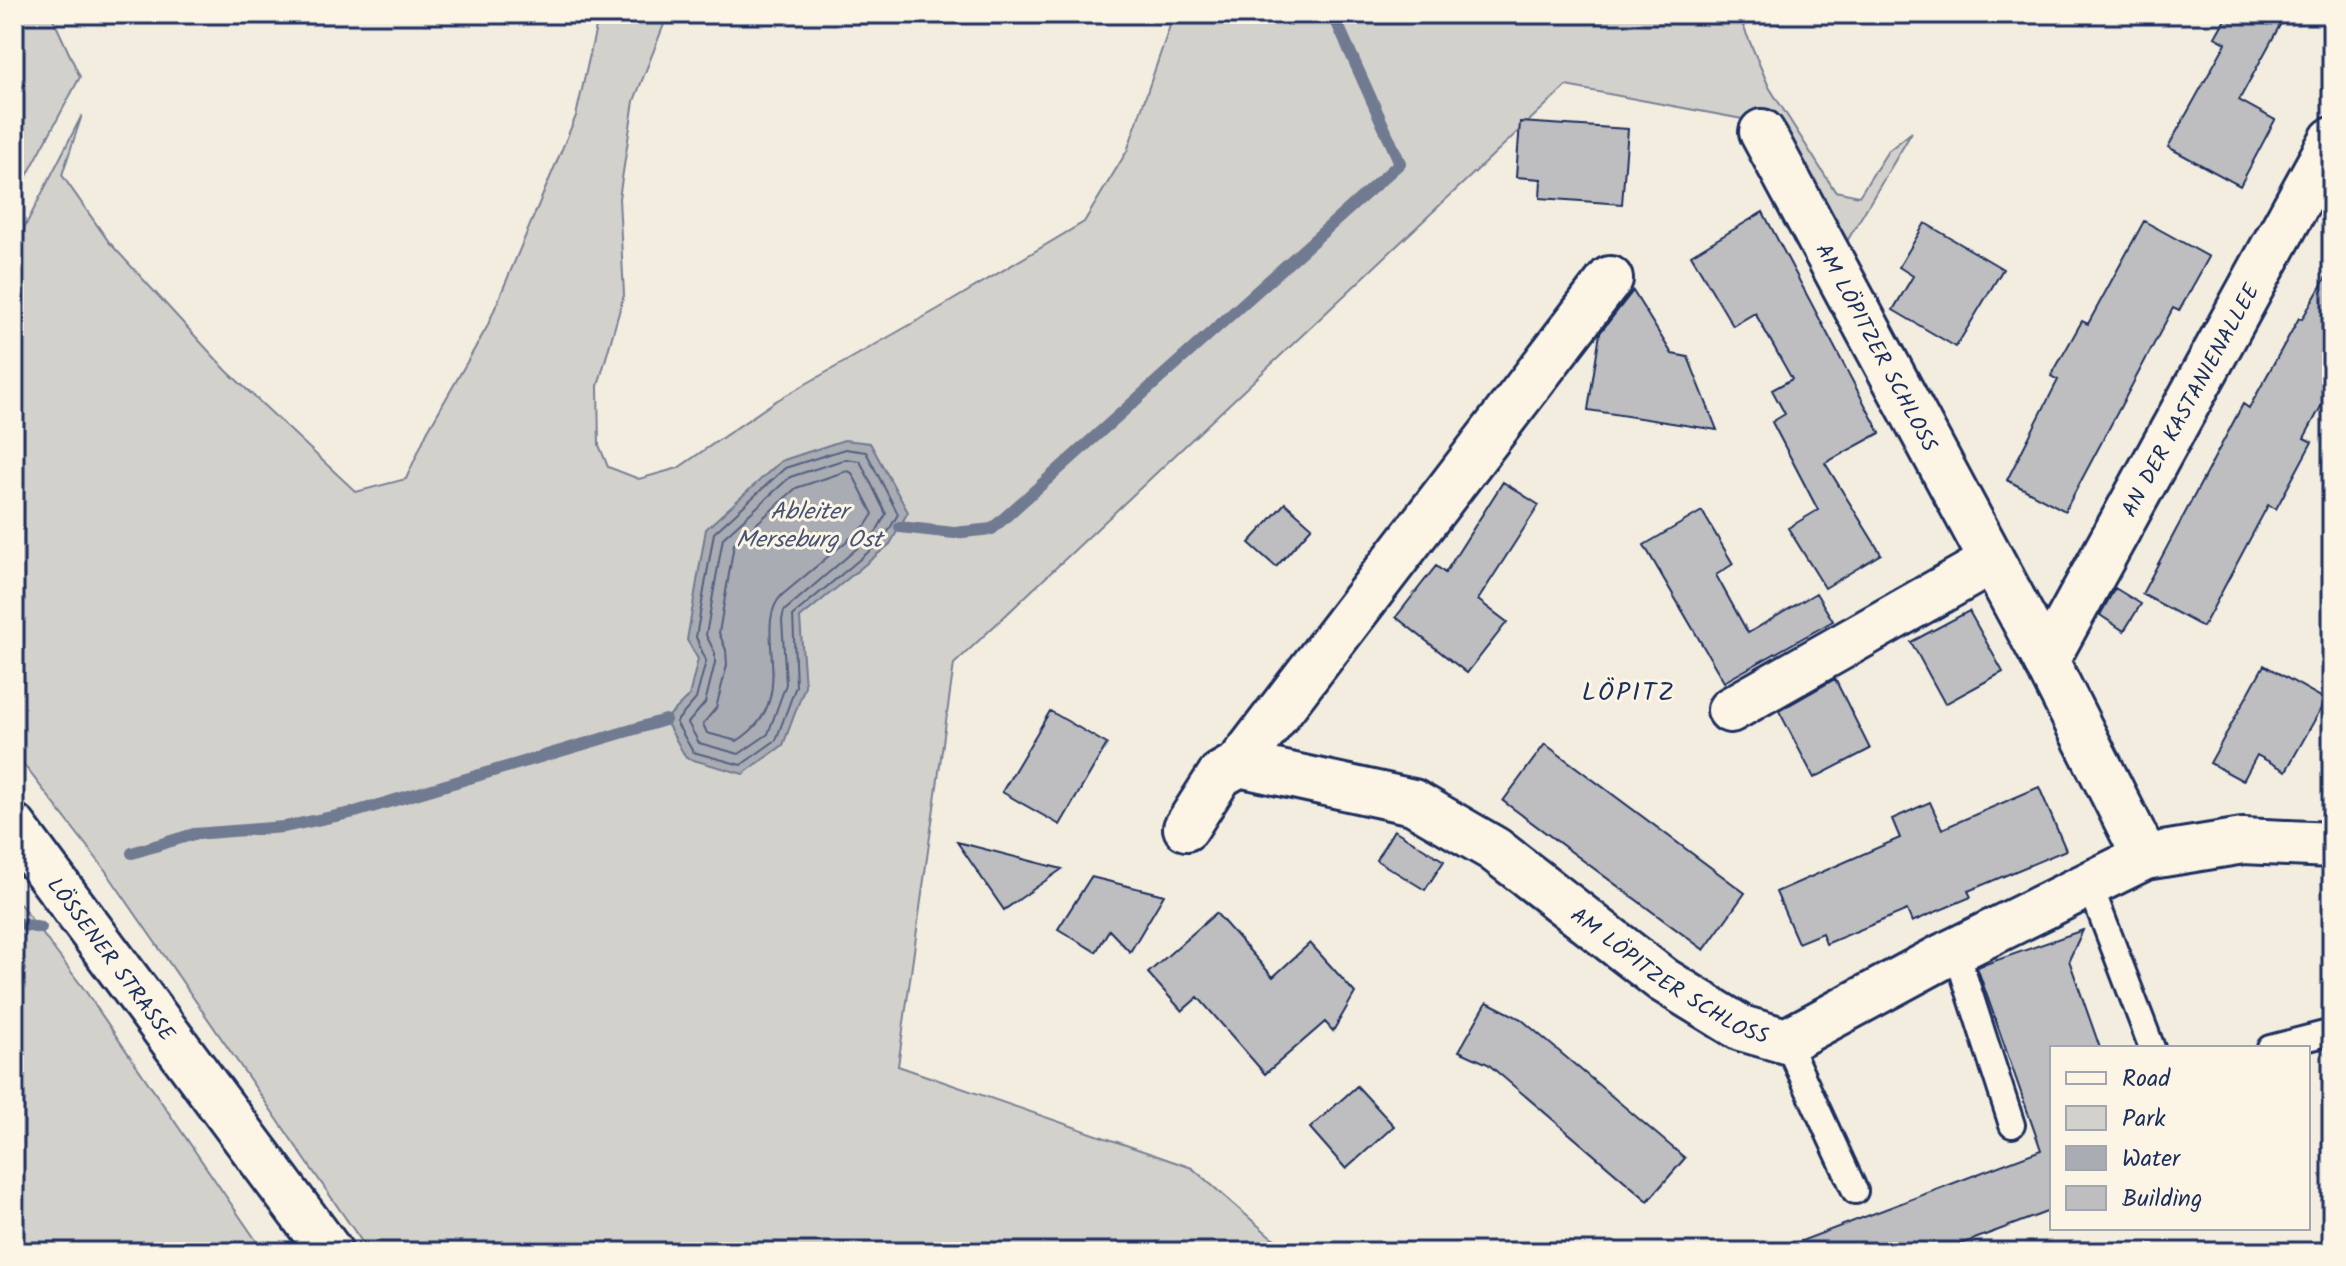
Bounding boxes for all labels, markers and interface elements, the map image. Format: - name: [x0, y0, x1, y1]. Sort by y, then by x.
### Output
- street label: AM LÖPITZER SCHLOSS: [1805, 238, 1946, 459]
- street label: AN DER KASTANIENALLEE: [2113, 277, 2270, 524]
- water label: Ableiter Merseburg Ost: [736, 493, 886, 560]
- district label: LÖPITZ: [1582, 672, 1676, 714]
- street label: LÖSSENER STRASSE: [37, 871, 183, 1051]
- street label: AM LÖPITZER SCHLOSS: [1562, 899, 1773, 1055]
- legend: [2050, 1046, 2310, 1230]
- text: Road: [2122, 1060, 2171, 1099]
- text: Park: [2122, 1100, 2166, 1139]
- text: Water: [2122, 1140, 2182, 1179]
- text: Building: [2122, 1180, 2202, 1219]

